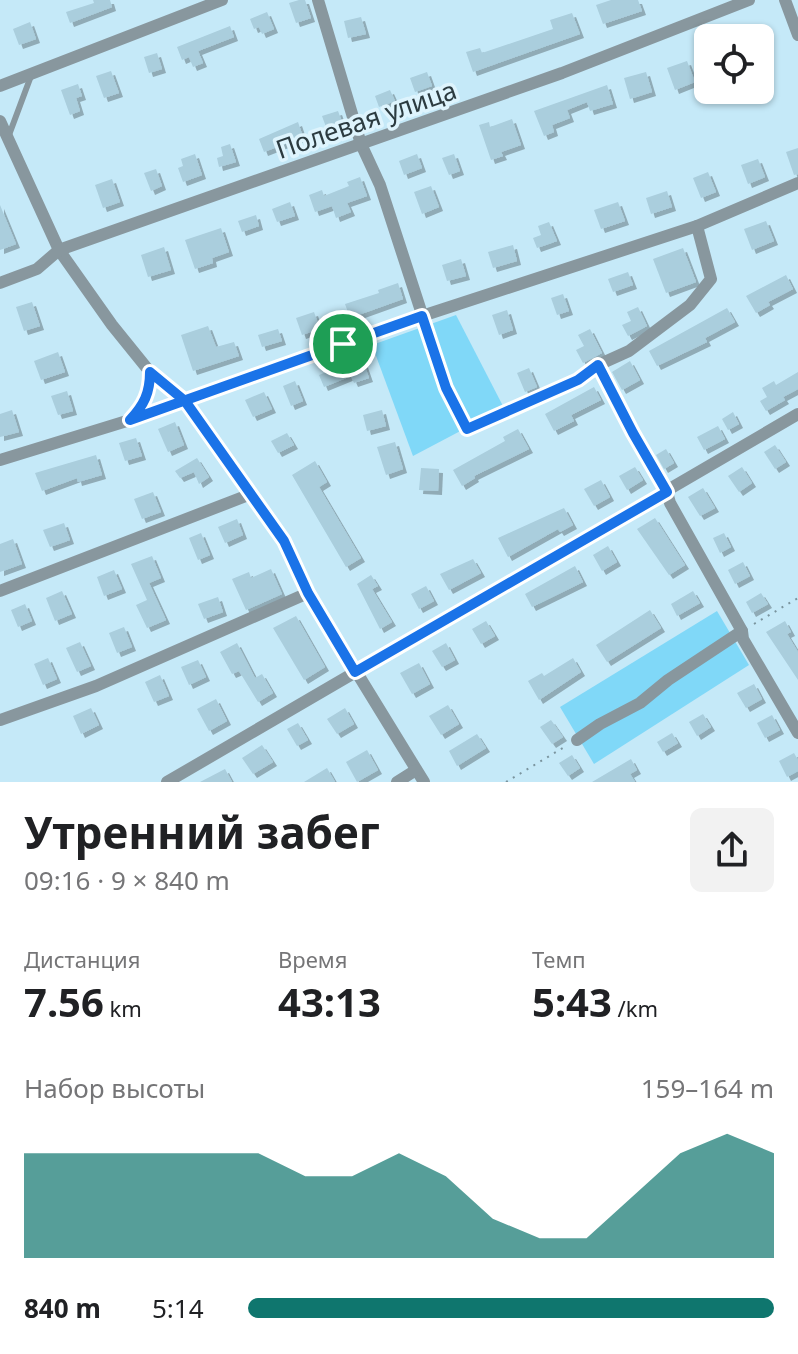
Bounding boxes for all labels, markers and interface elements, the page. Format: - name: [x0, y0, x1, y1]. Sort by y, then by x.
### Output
- map controls: [694, 24, 774, 104]
- button: locate: [694, 24, 774, 104]
- street label: Полевая улица: [271, 71, 461, 167]
- pin: [309, 310, 377, 378]
- icon: arrive: [321, 322, 365, 366]
- text: Утренний забег: [24, 802, 380, 862]
- button: share: [690, 808, 774, 892]
- text: 09:16 · 9 × 840 m: [24, 862, 230, 898]
- text: Дистанция: [24, 944, 140, 974]
- text: Время: [278, 944, 347, 974]
- text: Темп: [532, 944, 586, 974]
- text: 7.56: [24, 974, 104, 1029]
- text: 43:13: [278, 974, 381, 1029]
- text: 5:43: [532, 974, 612, 1029]
- text: km: [104, 993, 142, 1023]
- text: /km: [612, 993, 658, 1023]
- text: Набор высоты: [24, 1070, 205, 1106]
- text: 159–164 m: [641, 1070, 774, 1106]
- text: 840 m: [24, 1290, 101, 1326]
- text: 5:14: [152, 1290, 204, 1326]

